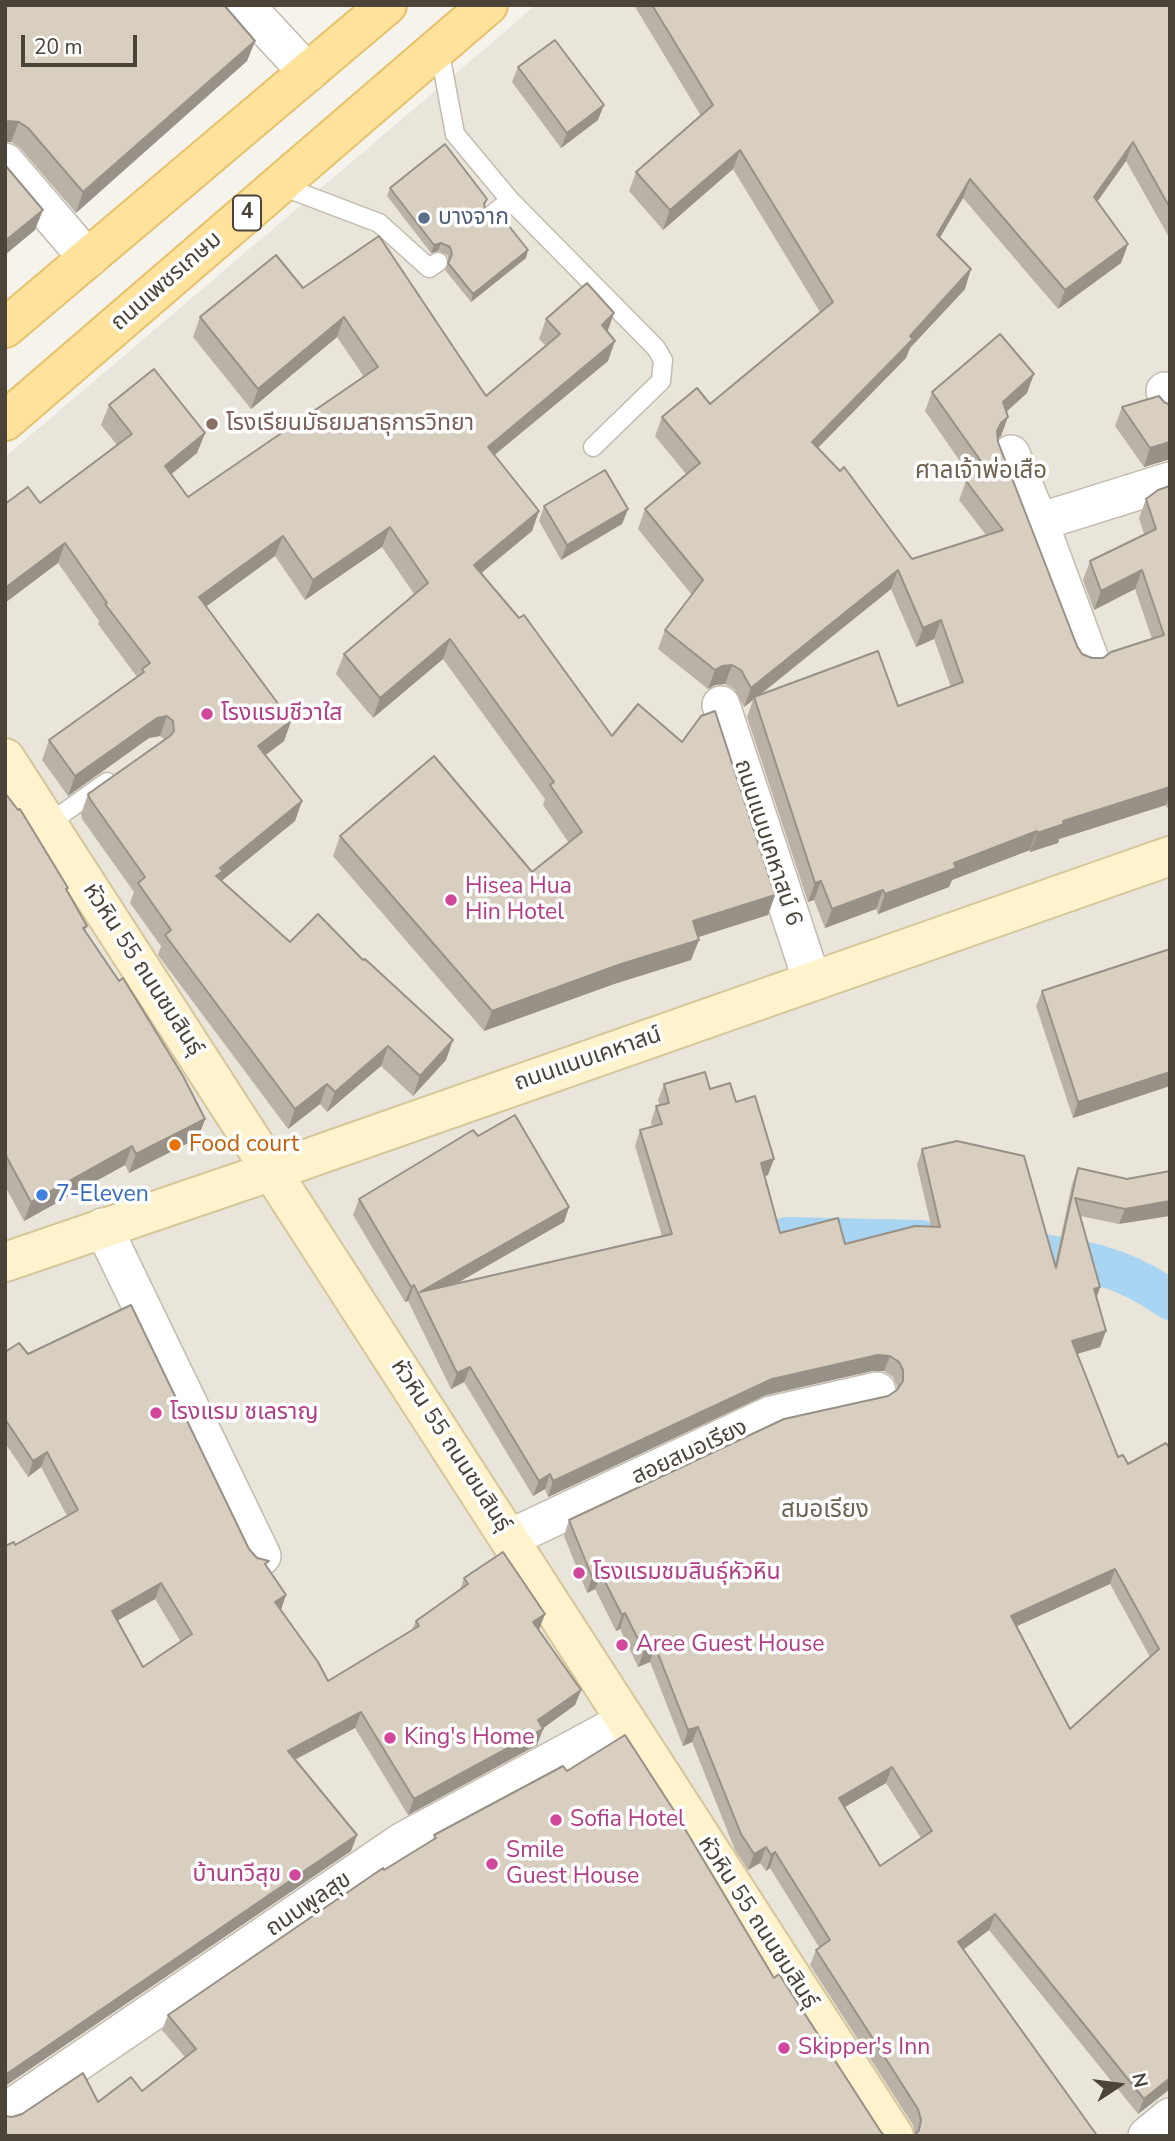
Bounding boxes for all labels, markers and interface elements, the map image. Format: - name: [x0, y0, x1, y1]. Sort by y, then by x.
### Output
- scale bar: [24, 21, 140, 65]
- text: 20 m: [34, 33, 83, 61]
- road number: 4: [233, 196, 261, 230]
- place label: บางจาก: [438, 204, 509, 232]
- marker: บางจาก: [416, 210, 432, 226]
- street label: ถนนเพชรเกษม: [106, 226, 228, 338]
- place label: โรงเรียนมัธยมสาธุการวิทยา: [226, 410, 474, 438]
- marker: โรงเรียนมัธยมสาธุการวิทยา: [204, 416, 220, 432]
- district label: ศาลเจ้าพ่อเสือ: [915, 458, 1047, 486]
- place label: โรงแรมชีวาใส: [221, 700, 342, 728]
- marker: โรงแรมชีวาใส: [199, 706, 215, 722]
- street label: ถนนแนบเคหาสน์ 6: [727, 756, 807, 930]
- place label: Hisea Hua Hin Hotel: [465, 873, 572, 927]
- street label: หัวหิน 55 ถนนชมสินธุ์: [76, 878, 208, 1062]
- marker: Hisea Hua Hin Hotel: [443, 892, 459, 908]
- street label: ถนนแนบเคหาสน์: [511, 1022, 665, 1098]
- place label: Food court: [189, 1131, 299, 1159]
- marker: Food court: [167, 1137, 183, 1153]
- place label: 7-Eleven: [56, 1181, 149, 1209]
- marker: 7-Eleven: [34, 1187, 50, 1203]
- street label: หัวหิน 55 ถนนชมสินธุ์: [384, 1354, 516, 1538]
- place label: โรงแรม ชเลราญ: [170, 1399, 318, 1427]
- marker: โรงแรม ชเลราญ: [148, 1405, 164, 1421]
- street label: สอยสมอเรียง: [628, 1414, 752, 1492]
- district label: สมอเรียง: [781, 1497, 869, 1525]
- place label: โรงแรมชมสินธุ์หัวหิน: [593, 1559, 781, 1587]
- marker: โรงแรมชมสินธุ์หัวหิน: [571, 1565, 587, 1581]
- place label: Aree Guest House: [636, 1631, 824, 1659]
- marker: Aree Guest House: [614, 1637, 630, 1653]
- place label: King's Home: [404, 1724, 535, 1752]
- marker: King's Home: [382, 1730, 398, 1746]
- place label: Sofia Hotel: [570, 1806, 685, 1834]
- marker: Sofia Hotel: [548, 1812, 564, 1828]
- street label: หัวหิน 55 ถนนชมสินธุ์: [691, 1831, 823, 2015]
- place label: Smile Guest House: [506, 1837, 639, 1891]
- marker: Smile Guest House: [484, 1856, 500, 1872]
- place label: บ้านทวีสุข: [193, 1861, 281, 1889]
- street label: ถนนพูลสุข: [261, 1866, 357, 1944]
- marker: บ้านทวีสุข: [287, 1867, 303, 1883]
- place label: Skipper's Inn: [798, 2034, 930, 2062]
- marker: Skipper's Inn: [776, 2040, 792, 2056]
- north arrow: [1084, 2050, 1154, 2120]
- text: N: [1125, 2070, 1154, 2090]

